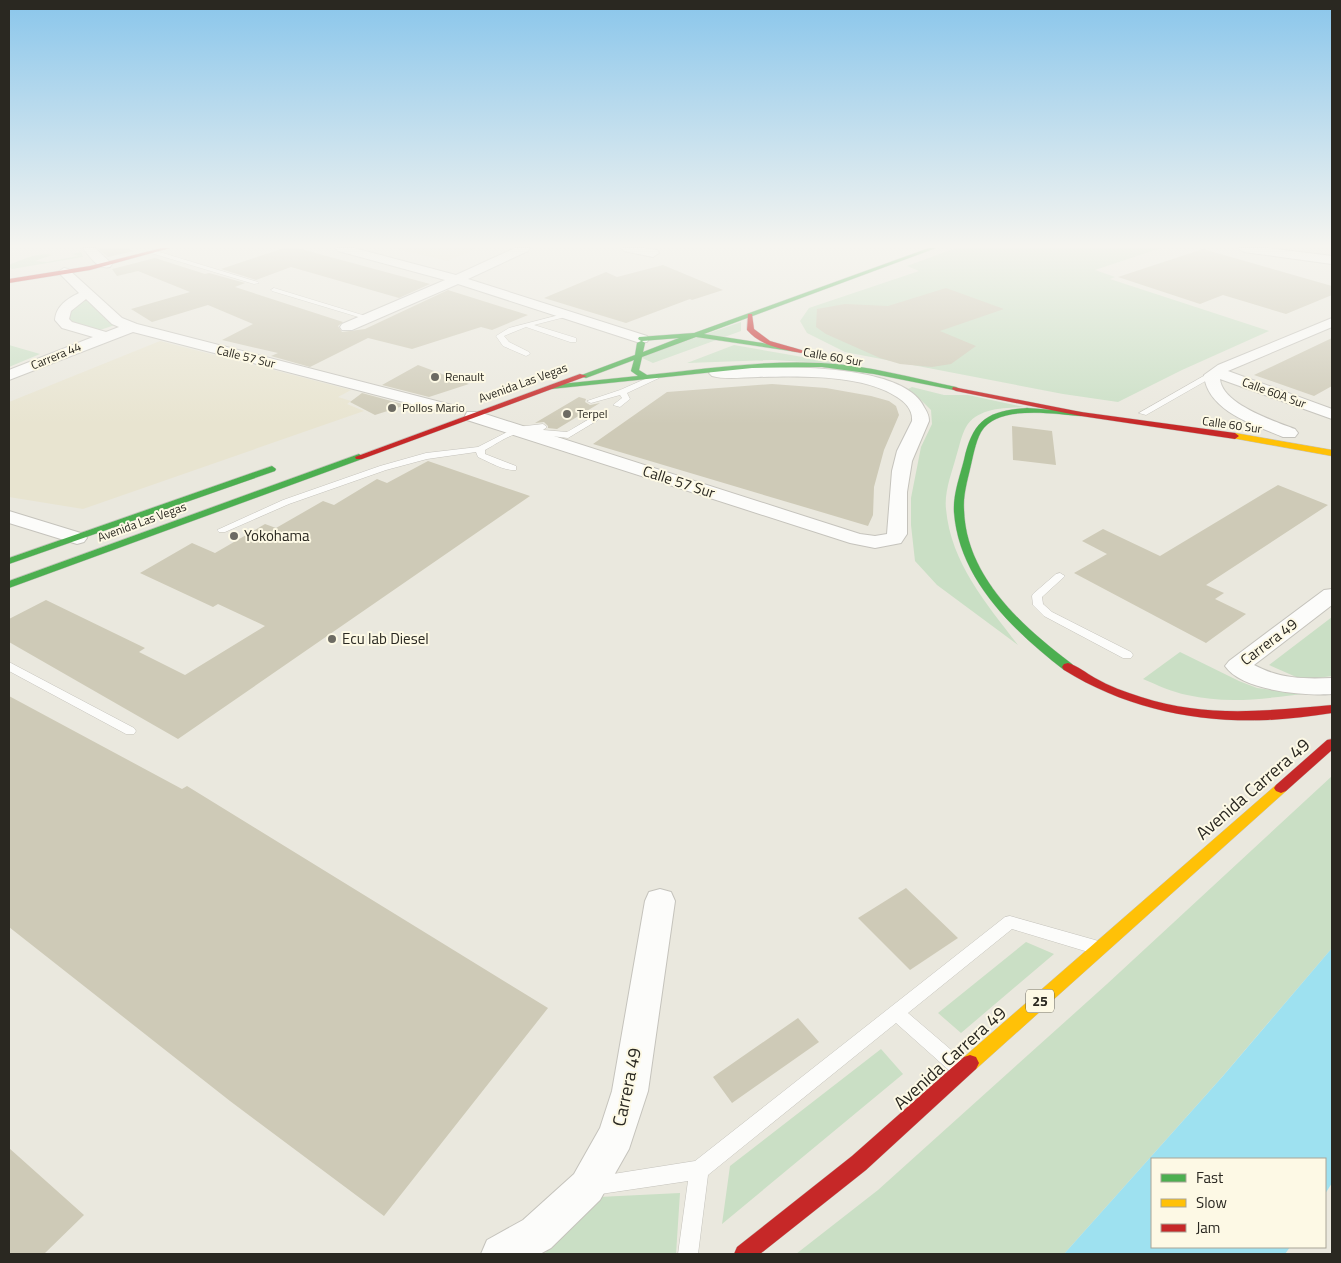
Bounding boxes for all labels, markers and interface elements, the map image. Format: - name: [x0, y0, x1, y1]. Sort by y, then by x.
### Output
- street label: Carrera 44: [28, 337, 84, 374]
- street label: Calle 57 Sur: [215, 340, 277, 373]
- street label: Calle 60 Sur: [802, 342, 864, 371]
- street label: Avenida Las Vegas: [476, 358, 570, 407]
- place label: Renault: [445, 367, 485, 386]
- marker: Renault: [429, 371, 441, 383]
- street label: Calle 60A Sur: [1239, 372, 1309, 413]
- place label: Pollos Mario: [402, 398, 465, 417]
- marker: Pollos Mario: [386, 402, 398, 414]
- place label: Terpel: [577, 404, 608, 423]
- marker: Terpel: [561, 408, 573, 420]
- street label: Calle 60 Sur: [1201, 411, 1263, 438]
- street label: Calle 57 Sur: [640, 459, 718, 504]
- street label: Avenida Las Vegas: [95, 497, 189, 546]
- place label: Yokohama: [244, 524, 310, 547]
- marker: Yokohama: [228, 530, 240, 542]
- street label: Carrera 49: [1235, 612, 1302, 671]
- place label: Ecu lab Diesel: [342, 627, 429, 650]
- marker: Ecu lab Diesel: [326, 633, 338, 645]
- street label: Avenida Carrera 49: [1190, 731, 1316, 846]
- road number: 25: [1026, 989, 1054, 1012]
- street label: Avenida Carrera 49: [887, 1000, 1012, 1116]
- street label: Carrera 49: [605, 1045, 648, 1129]
- legend: [1151, 1158, 1326, 1248]
- text: Fast: [1196, 1166, 1224, 1189]
- text: Slow: [1196, 1191, 1227, 1214]
- text: Jam: [1196, 1216, 1220, 1239]

